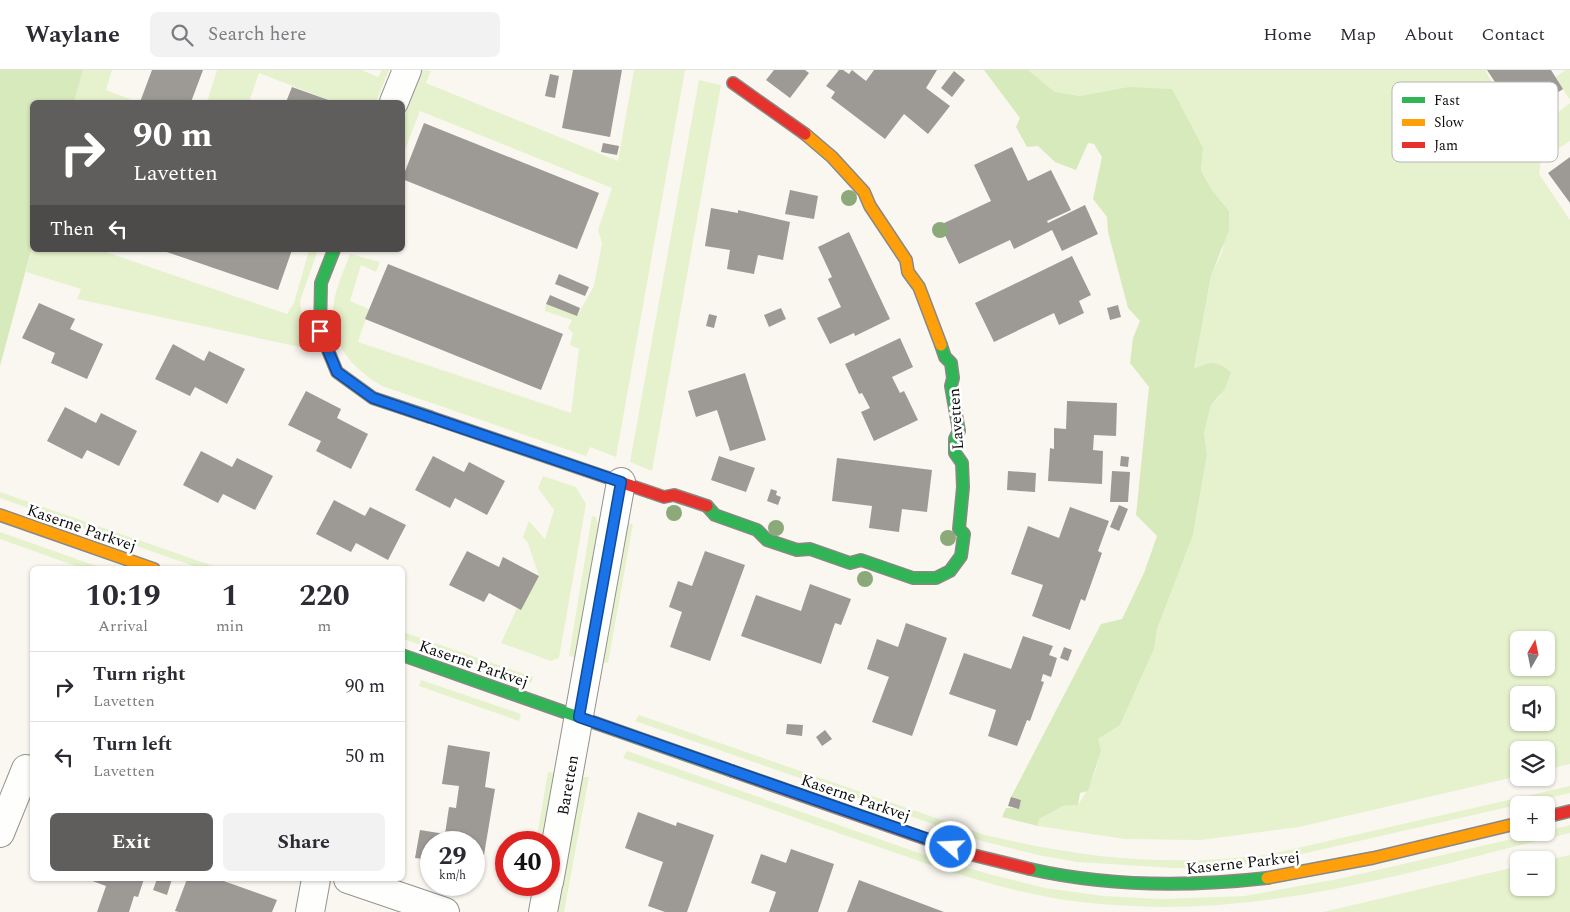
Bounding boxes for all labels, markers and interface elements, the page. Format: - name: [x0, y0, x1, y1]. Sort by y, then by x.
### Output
- search box: [150, 12, 500, 57]
- text: Waylane: [25, 17, 120, 53]
- text: Search here: [208, 20, 306, 49]
- icon: search: [168, 21, 196, 49]
- text: Home: [1263, 21, 1312, 48]
- text: Map: [1340, 21, 1376, 48]
- text: About: [1404, 21, 1454, 48]
- text: Contact: [1482, 21, 1545, 48]
- legend: [1392, 82, 1558, 162]
- text: Fast: [1434, 90, 1460, 111]
- text: 90 m: [133, 109, 213, 162]
- text: Slow: [1434, 112, 1464, 133]
- icon: right: [50, 120, 115, 185]
- text: Jam: [1434, 135, 1458, 156]
- text: Lavetten: [133, 157, 218, 190]
- text: Then: [50, 215, 94, 244]
- icon: left: [104, 215, 132, 243]
- pin: [299, 310, 341, 352]
- icon: arrive: [306, 317, 334, 345]
- street label: Lavetten: [942, 387, 970, 451]
- street label: Kaserne Parkvej: [24, 498, 140, 558]
- text: 10:19: [85, 573, 161, 619]
- text: 1: [221, 573, 238, 619]
- text: 220: [299, 573, 350, 619]
- text: Arrival: [98, 614, 148, 638]
- text: min: [216, 614, 244, 638]
- text: m: [318, 614, 331, 638]
- north arrow: [1510, 631, 1555, 676]
- map controls: [1510, 631, 1555, 896]
- street label: Kaserne Parkvej: [416, 634, 532, 694]
- text: Turn right: [93, 660, 186, 689]
- text: 90 m: [345, 672, 385, 701]
- icon: right: [50, 673, 78, 701]
- button: sound: [1510, 686, 1555, 731]
- text: Lavetten: [93, 689, 155, 713]
- text: Turn left: [93, 730, 172, 759]
- button: layers: [1510, 741, 1555, 786]
- text: 50 m: [345, 742, 385, 771]
- icon: left: [50, 743, 78, 771]
- street label: Baretten: [551, 753, 585, 817]
- text: Lavetten: [93, 759, 155, 783]
- street label: Kaserne Parkvej: [798, 768, 914, 828]
- button: +: [1510, 796, 1555, 841]
- button: Exit: [50, 813, 213, 871]
- button: Share: [223, 813, 385, 871]
- position arrow: [924, 820, 976, 872]
- speed limit sign: 40: [495, 831, 560, 896]
- text: 29: [438, 838, 467, 876]
- street label: Kaserne Parkvej: [1185, 845, 1301, 881]
- button: −: [1510, 851, 1555, 896]
- text: km/h: [439, 866, 466, 885]

